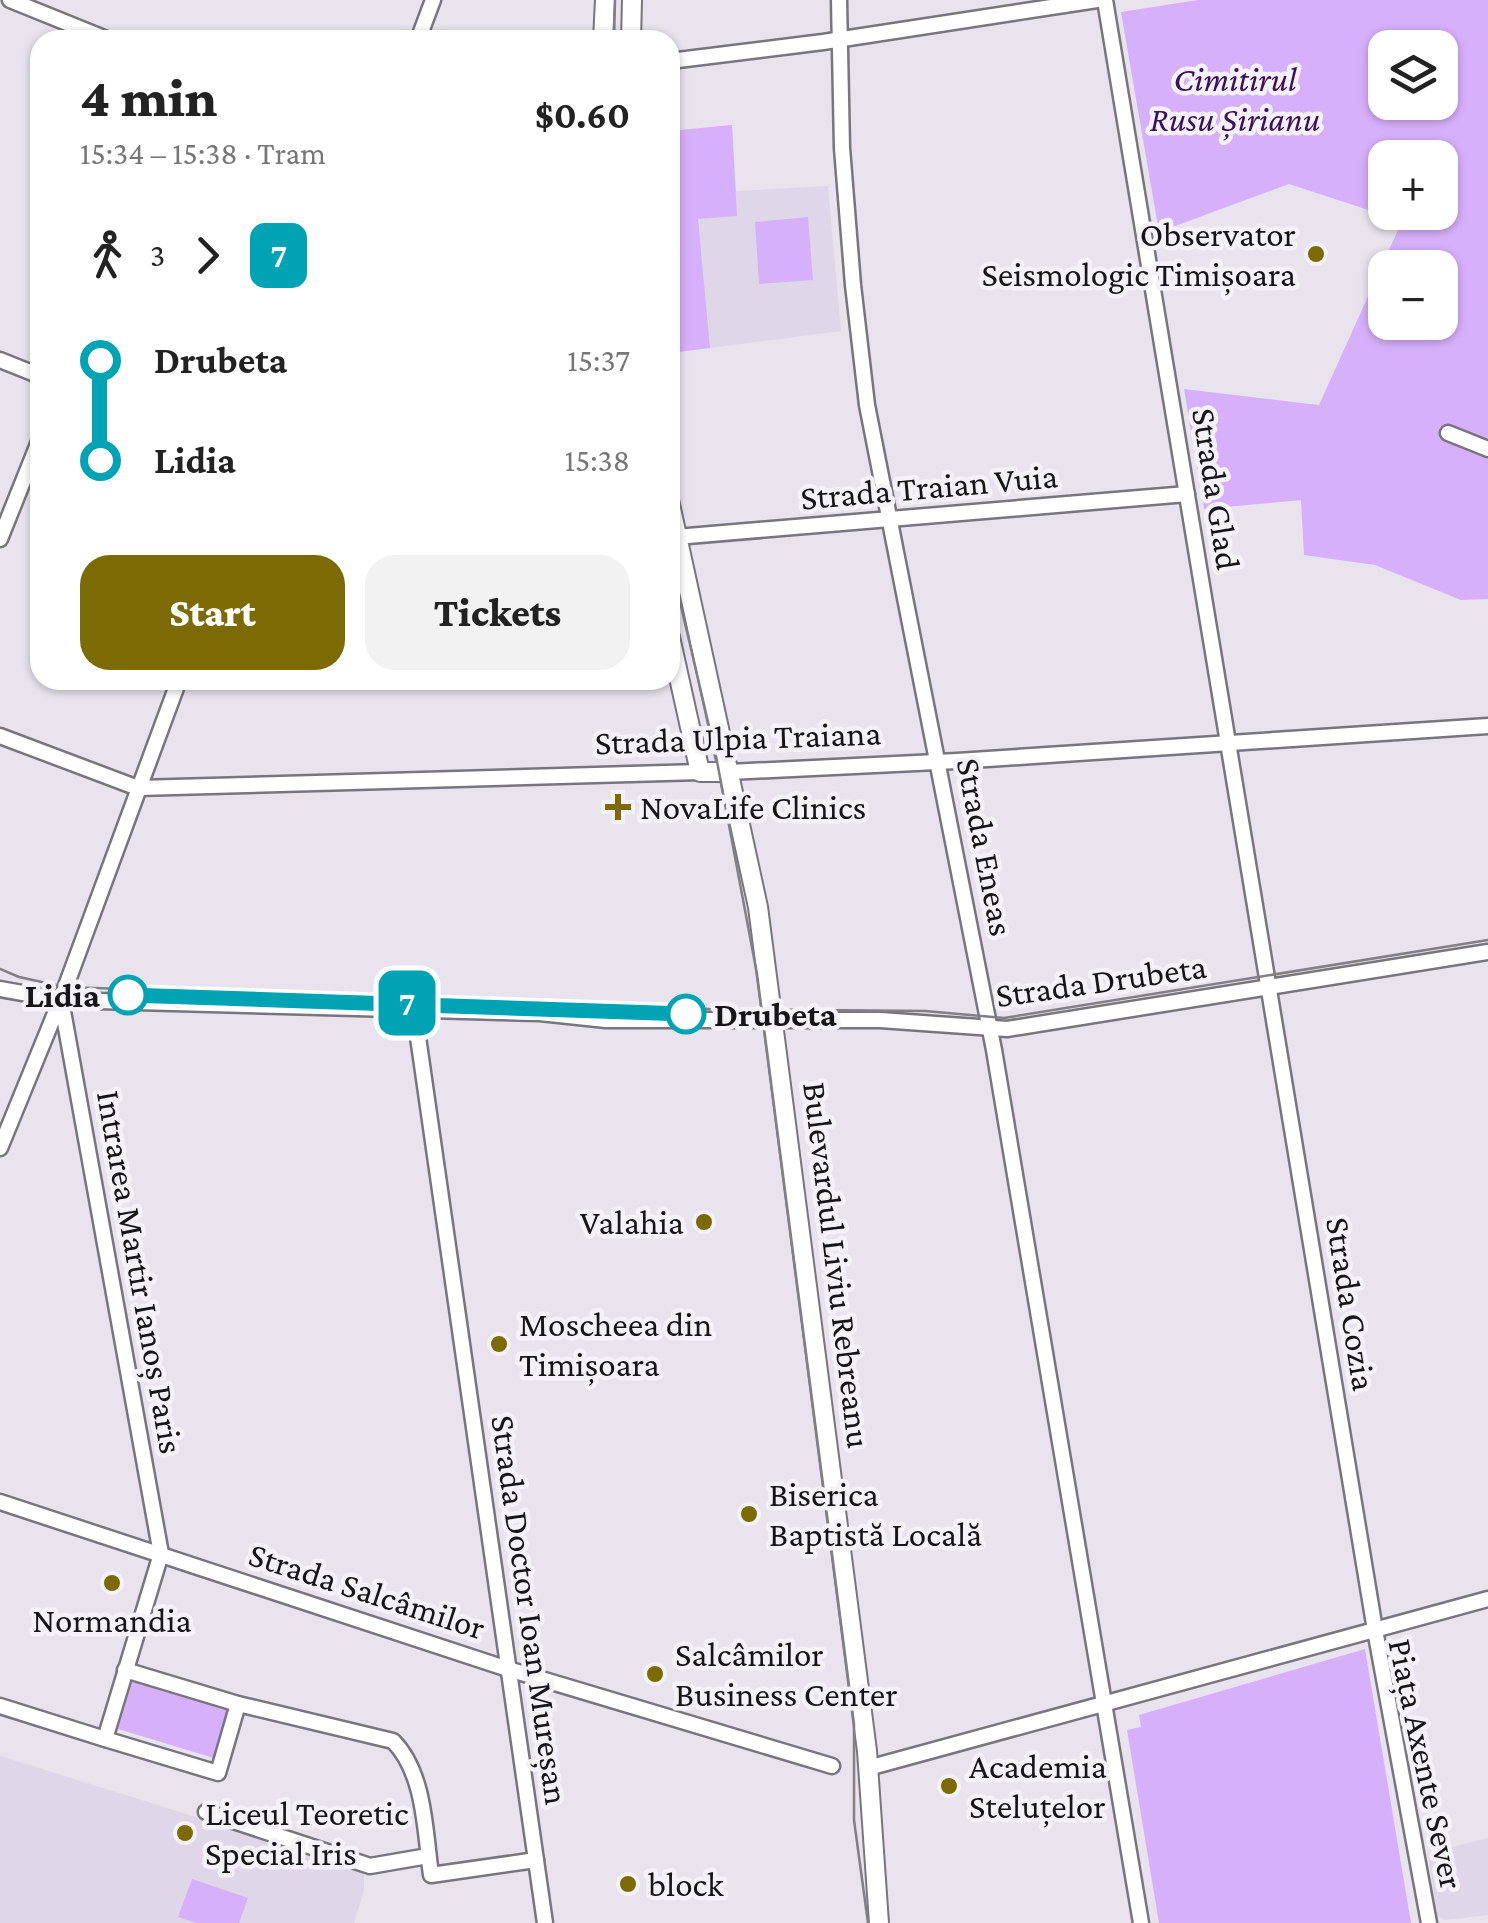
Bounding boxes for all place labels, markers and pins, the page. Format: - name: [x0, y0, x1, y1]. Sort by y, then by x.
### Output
- place label: Observator Seismologic Timișoara: [981, 215, 1296, 296]
- marker: Observator Seismologic Timișoara: [1305, 243, 1327, 265]
- place label: NovaLife Clinics: [640, 788, 866, 827]
- marker: NovaLife Clinics: [605, 794, 631, 820]
- place label: Lidia: [25, 976, 100, 1015]
- marker: Lidia: [109, 976, 147, 1014]
- marker: Drubeta: [667, 995, 705, 1033]
- place label: Drubeta: [714, 995, 837, 1034]
- place label: Valahia: [580, 1203, 684, 1242]
- marker: Valahia: [693, 1211, 715, 1233]
- place label: Moscheea din Timișoara: [519, 1305, 712, 1386]
- marker: Moscheea din Timișoara: [488, 1333, 510, 1355]
- place label: Biserica Baptistă Locală: [769, 1475, 982, 1554]
- marker: Biserica Baptistă Locală: [738, 1503, 760, 1525]
- marker: Normandia: [101, 1572, 123, 1594]
- place label: Normandia: [32, 1601, 192, 1640]
- place label: Salcâmilor Business Center: [675, 1635, 898, 1714]
- marker: Salcâmilor Business Center: [644, 1663, 666, 1685]
- place label: Academia Steluțelor: [969, 1747, 1107, 1828]
- marker: Academia Steluțelor: [938, 1775, 960, 1797]
- place label: Liceul Teoretic Special Iris: [205, 1794, 409, 1873]
- marker: Liceul Teoretic Special Iris: [174, 1822, 196, 1844]
- place label: block: [648, 1865, 724, 1904]
- marker: block: [617, 1873, 639, 1895]

